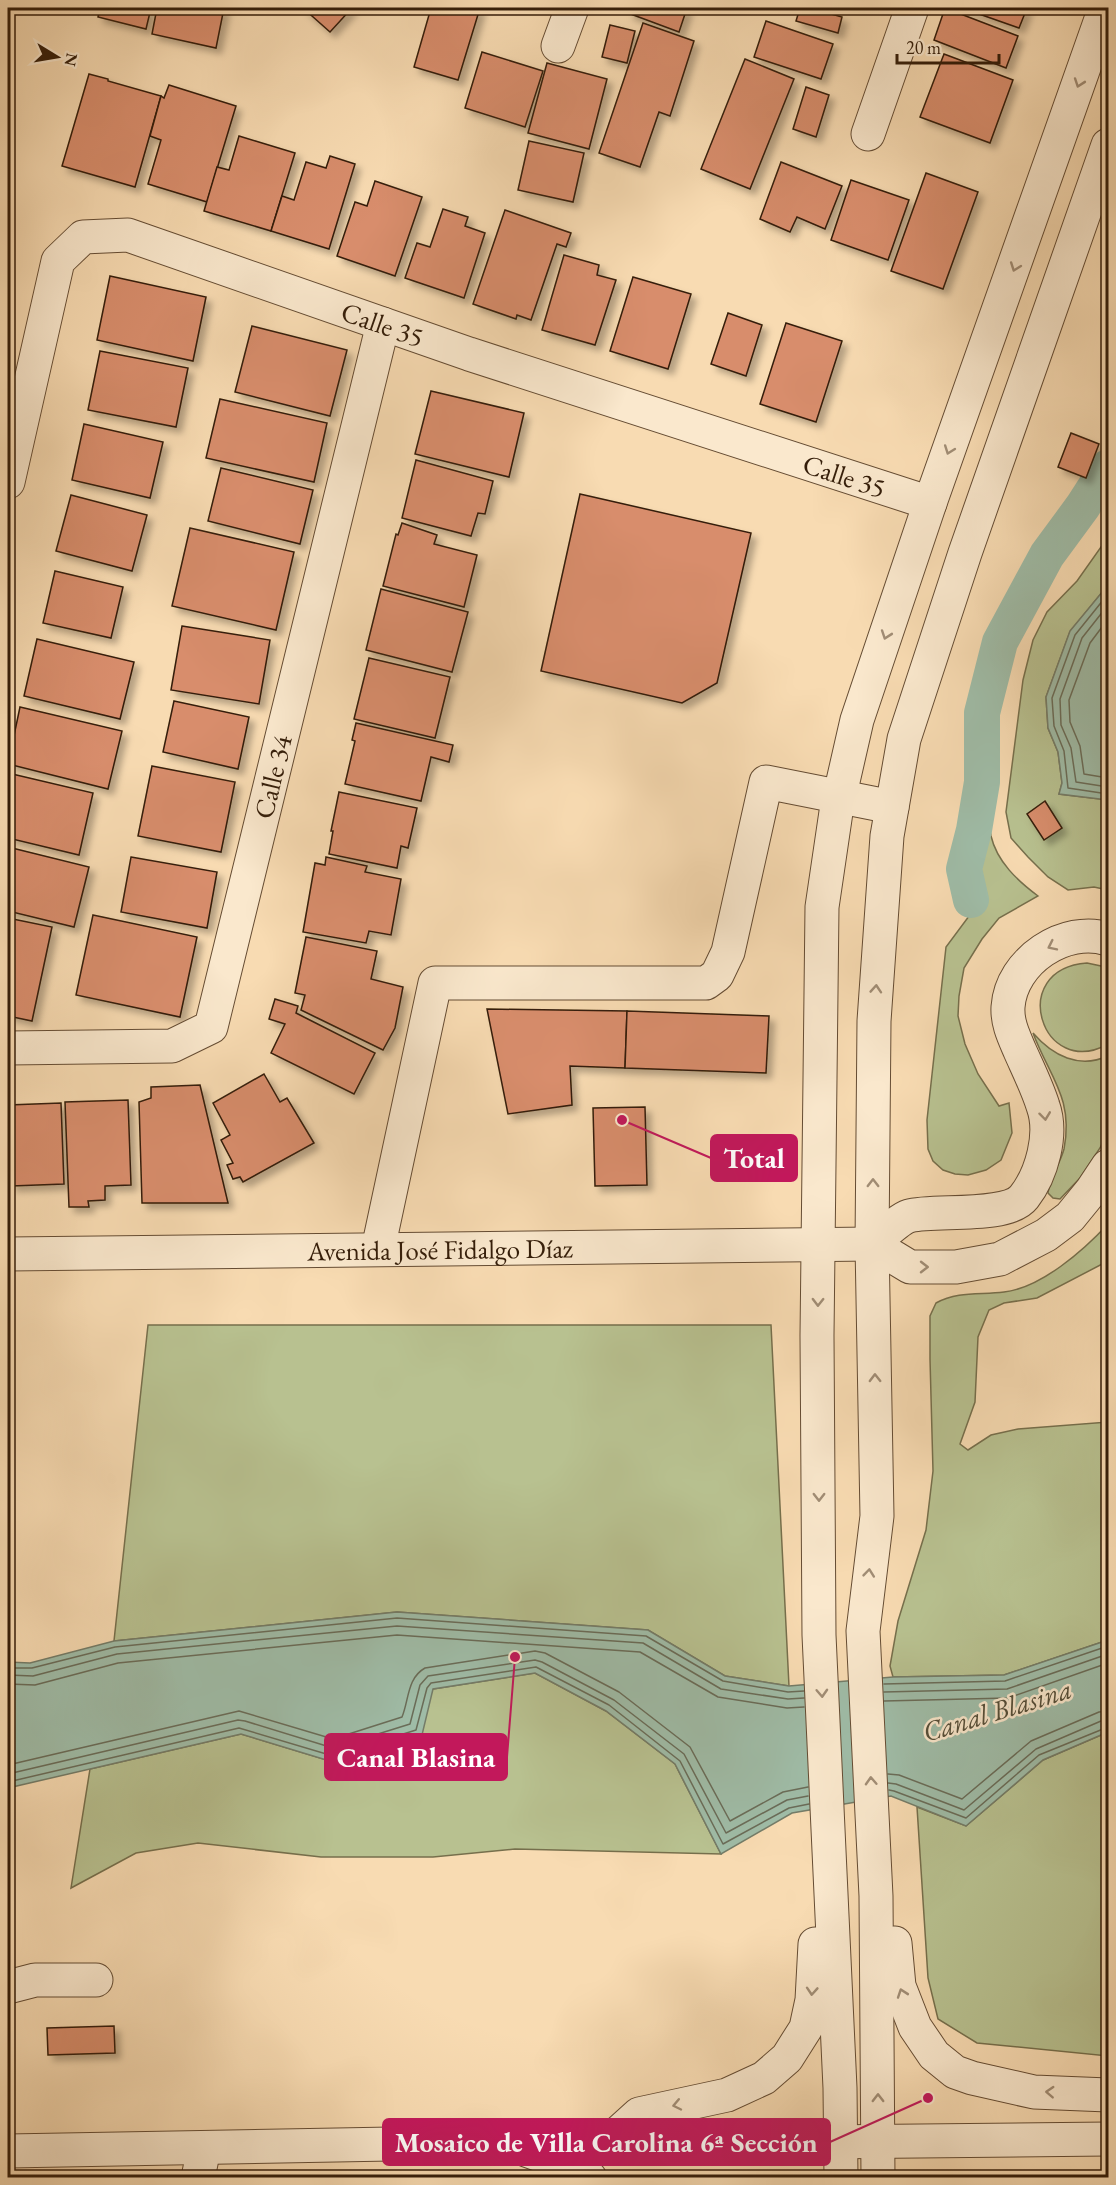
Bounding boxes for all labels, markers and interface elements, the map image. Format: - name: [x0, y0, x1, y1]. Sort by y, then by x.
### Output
- north arrow: [27, 27, 87, 87]
- scale bar: [897, 27, 999, 65]
- text: 20 m: [906, 36, 941, 59]
- text: N: [60, 51, 83, 68]
- one-way arrow: [1074, 77, 1087, 87]
- one-way arrow: [1009, 261, 1022, 272]
- street label: Calle 35: [337, 293, 428, 354]
- one-way arrow: [944, 444, 957, 455]
- street label: Calle 35: [799, 446, 890, 505]
- one-way arrow: [880, 629, 893, 640]
- street label: Calle 34: [245, 730, 300, 822]
- one-way arrow: [1048, 939, 1059, 951]
- one-way arrow: [869, 984, 882, 993]
- one-way arrow: [1038, 1112, 1050, 1121]
- callout: Total: [711, 1135, 797, 1181]
- text: Total: [723, 1140, 785, 1176]
- one-way arrow: [867, 1179, 879, 1188]
- street label: Avenida José Fidalgo Díaz: [306, 1230, 574, 1268]
- one-way arrow: [920, 1261, 929, 1273]
- one-way arrow: [812, 1297, 824, 1306]
- one-way arrow: [868, 1374, 881, 1383]
- one-way arrow: [812, 1492, 825, 1501]
- one-way arrow: [862, 1568, 875, 1577]
- water label: Canal Blasina: [918, 1670, 1076, 1750]
- one-way arrow: [816, 1688, 829, 1697]
- callout: Canal Blasina: [325, 1734, 507, 1780]
- text: Canal Blasina: [337, 1739, 496, 1775]
- one-way arrow: [864, 1777, 877, 1786]
- one-way arrow: [806, 1987, 819, 1996]
- one-way arrow: [897, 1988, 910, 1999]
- one-way arrow: [1046, 2086, 1055, 2099]
- one-way arrow: [872, 2094, 884, 2103]
- one-way arrow: [673, 2098, 683, 2111]
- callout: Mosaico de Villa Carolina 6ª Sección: [383, 2119, 830, 2165]
- text: Mosaico de Villa Carolina 6ª Sección: [394, 2124, 818, 2160]

